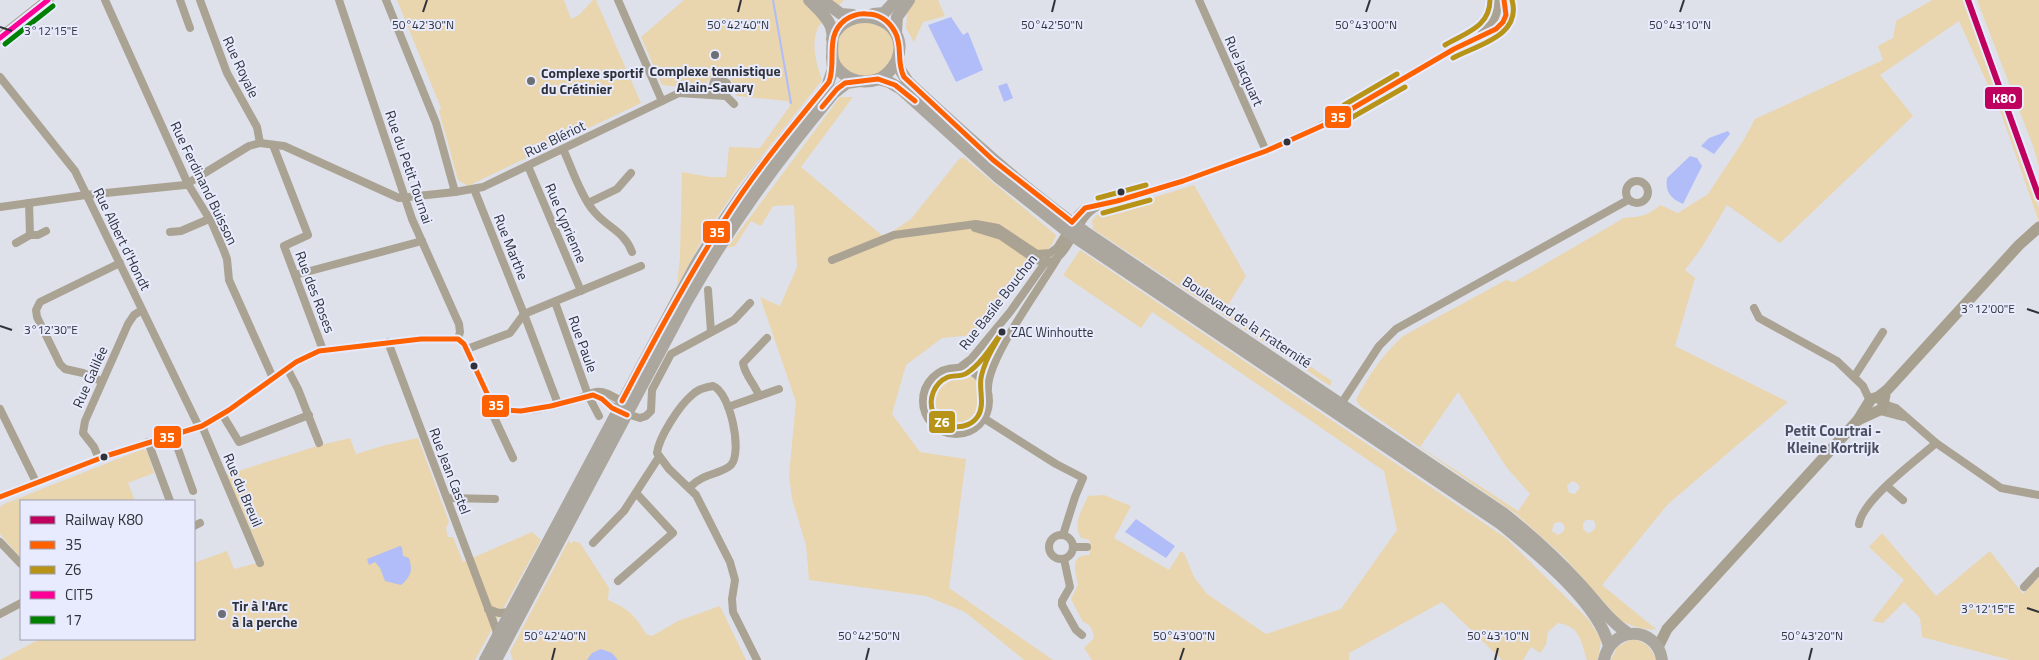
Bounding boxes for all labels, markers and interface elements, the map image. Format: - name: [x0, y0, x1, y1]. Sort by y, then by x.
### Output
- text: 50°42'30"N: [392, 15, 454, 34]
- text: 50°42'40"N: [707, 15, 769, 34]
- text: 50°42'50"N: [1021, 15, 1083, 34]
- text: 50°43'00"N: [1335, 15, 1397, 34]
- text: 50°43'10"N: [1649, 15, 1711, 34]
- text: 3°12'15"E: [24, 21, 78, 40]
- street label: Rue Royale: [218, 32, 265, 101]
- street label: Rue Jacquart: [1220, 32, 1269, 109]
- marker: Complexe tennistique Alain-Savary: [709, 49, 721, 61]
- place label: Complexe tennistique Alain-Savary: [649, 60, 781, 97]
- place label: Complexe sportif du Crétinier: [541, 62, 644, 99]
- marker: Complexe sportif du Crétinier: [525, 75, 537, 87]
- line badge: K80: [1984, 86, 2023, 110]
- text: K80: [1992, 87, 2016, 108]
- line badge: 35: [1324, 105, 1352, 129]
- text: 35: [1330, 106, 1346, 127]
- street label: Rue du Petit Tournai: [380, 107, 439, 226]
- street label: Rue Blériot: [521, 115, 589, 162]
- street label: Rue Ferdinand Buisson: [165, 117, 243, 248]
- unlabelled marker: [1282, 137, 1292, 147]
- street label: Rue Cyprienne: [540, 180, 593, 266]
- street label: Rue Albert d'Hondt: [88, 184, 156, 294]
- unlabelled marker: [1116, 187, 1126, 197]
- street label: Rue Marthe: [489, 211, 534, 283]
- line badge: 35: [702, 220, 731, 244]
- text: 35: [709, 221, 725, 242]
- street label: Rue des Roses: [290, 248, 341, 336]
- street label: Rue Basile Bouchon: [953, 249, 1042, 354]
- street label: Boulevard de la Fraternité: [1179, 270, 1316, 373]
- text: 3°12'00"E: [1961, 299, 2015, 318]
- street label: Rue Paule: [563, 312, 603, 375]
- text: 3°12'30"E: [24, 320, 78, 339]
- place label: ZAC Winhoutte: [1011, 322, 1093, 342]
- marker: ZAC Winhoutte: [997, 327, 1007, 337]
- street label: Rue Galilée: [67, 343, 112, 411]
- unlabelled marker: [469, 361, 479, 371]
- line badge: 35: [481, 394, 510, 418]
- text: 35: [488, 394, 504, 415]
- line badge: Z6: [928, 410, 956, 434]
- text: Z6: [934, 411, 950, 432]
- district label: Petit Courtrai - Kleine Kortrijk: [1785, 419, 1881, 459]
- street label: Rue Jean Castel: [424, 424, 477, 517]
- line badge: 35: [153, 425, 182, 449]
- text: 35: [159, 426, 175, 447]
- street label: Rue du Breuil: [219, 450, 268, 530]
- unlabelled marker: [99, 452, 109, 462]
- legend: [20, 500, 195, 640]
- text: Railway K80: [65, 508, 143, 531]
- text: 35: [65, 533, 82, 556]
- text: Z6: [65, 558, 81, 581]
- text: CIT5: [65, 583, 93, 606]
- place label: Tir à l'Arc à la perche: [232, 595, 297, 632]
- text: 3°12'15"E: [1961, 599, 2015, 618]
- text: 17: [65, 608, 82, 631]
- marker: Tir à l'Arc à la perche: [216, 608, 228, 620]
- text: 50°42'40"N: [524, 626, 586, 645]
- text: 50°42'50"N: [838, 626, 900, 645]
- text: 50°43'00"N: [1153, 626, 1215, 645]
- text: 50°43'10"N: [1467, 626, 1529, 645]
- text: 50°43'20"N: [1781, 626, 1843, 645]

